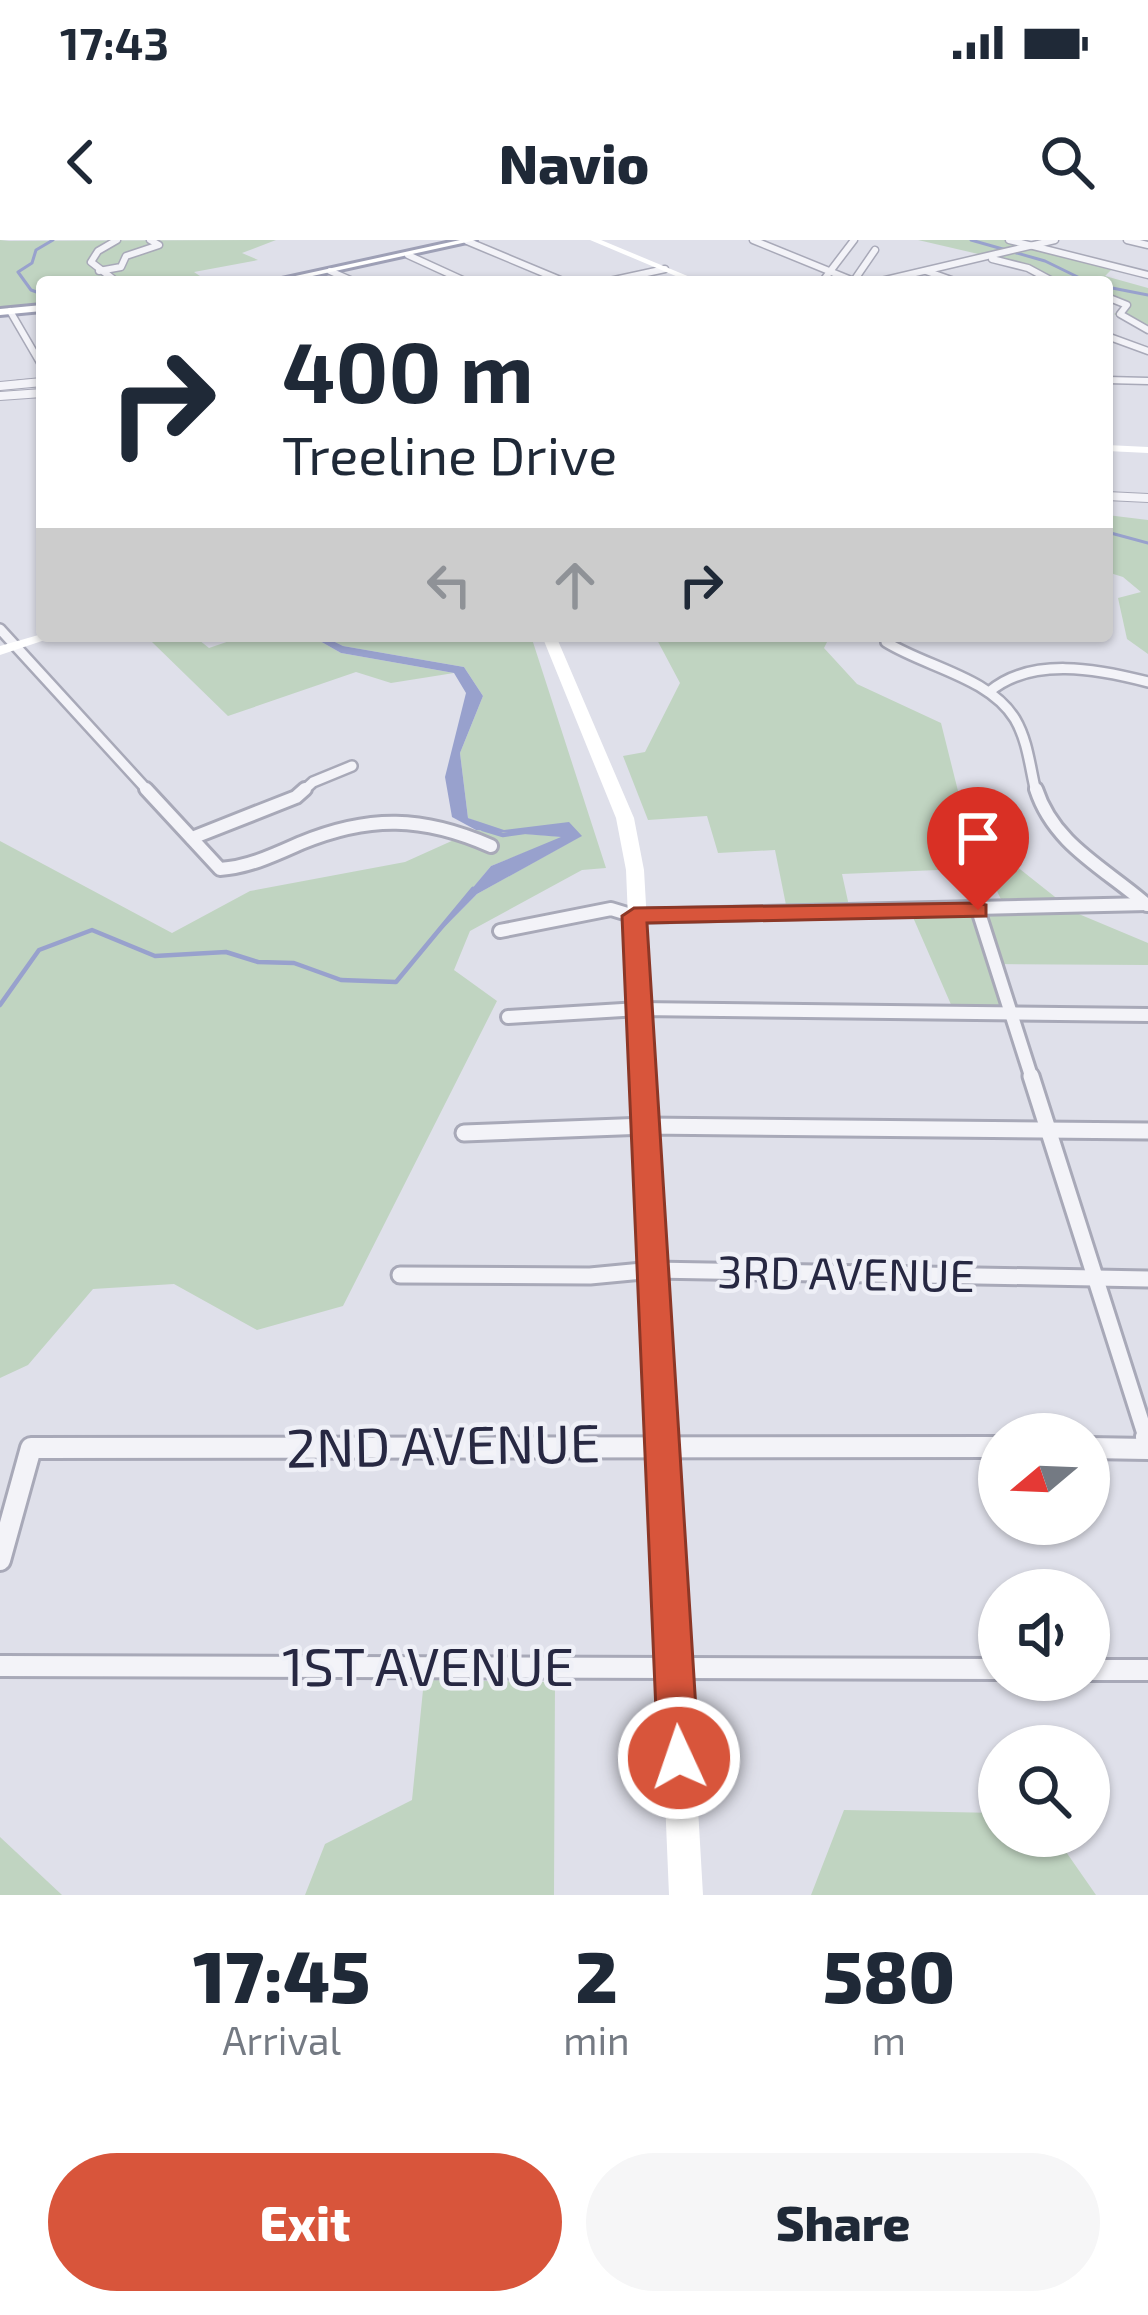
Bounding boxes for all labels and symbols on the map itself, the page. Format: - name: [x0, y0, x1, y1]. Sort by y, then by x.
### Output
- pin: [927, 787, 1029, 910]
- street label: 3RD AVENUE: [717, 1243, 975, 1301]
- street label: 2ND AVENUE: [285, 1408, 601, 1479]
- north arrow: [978, 1413, 1110, 1545]
- street label: 1ST AVENUE: [282, 1632, 574, 1697]
- position arrow: [616, 1695, 742, 1821]

